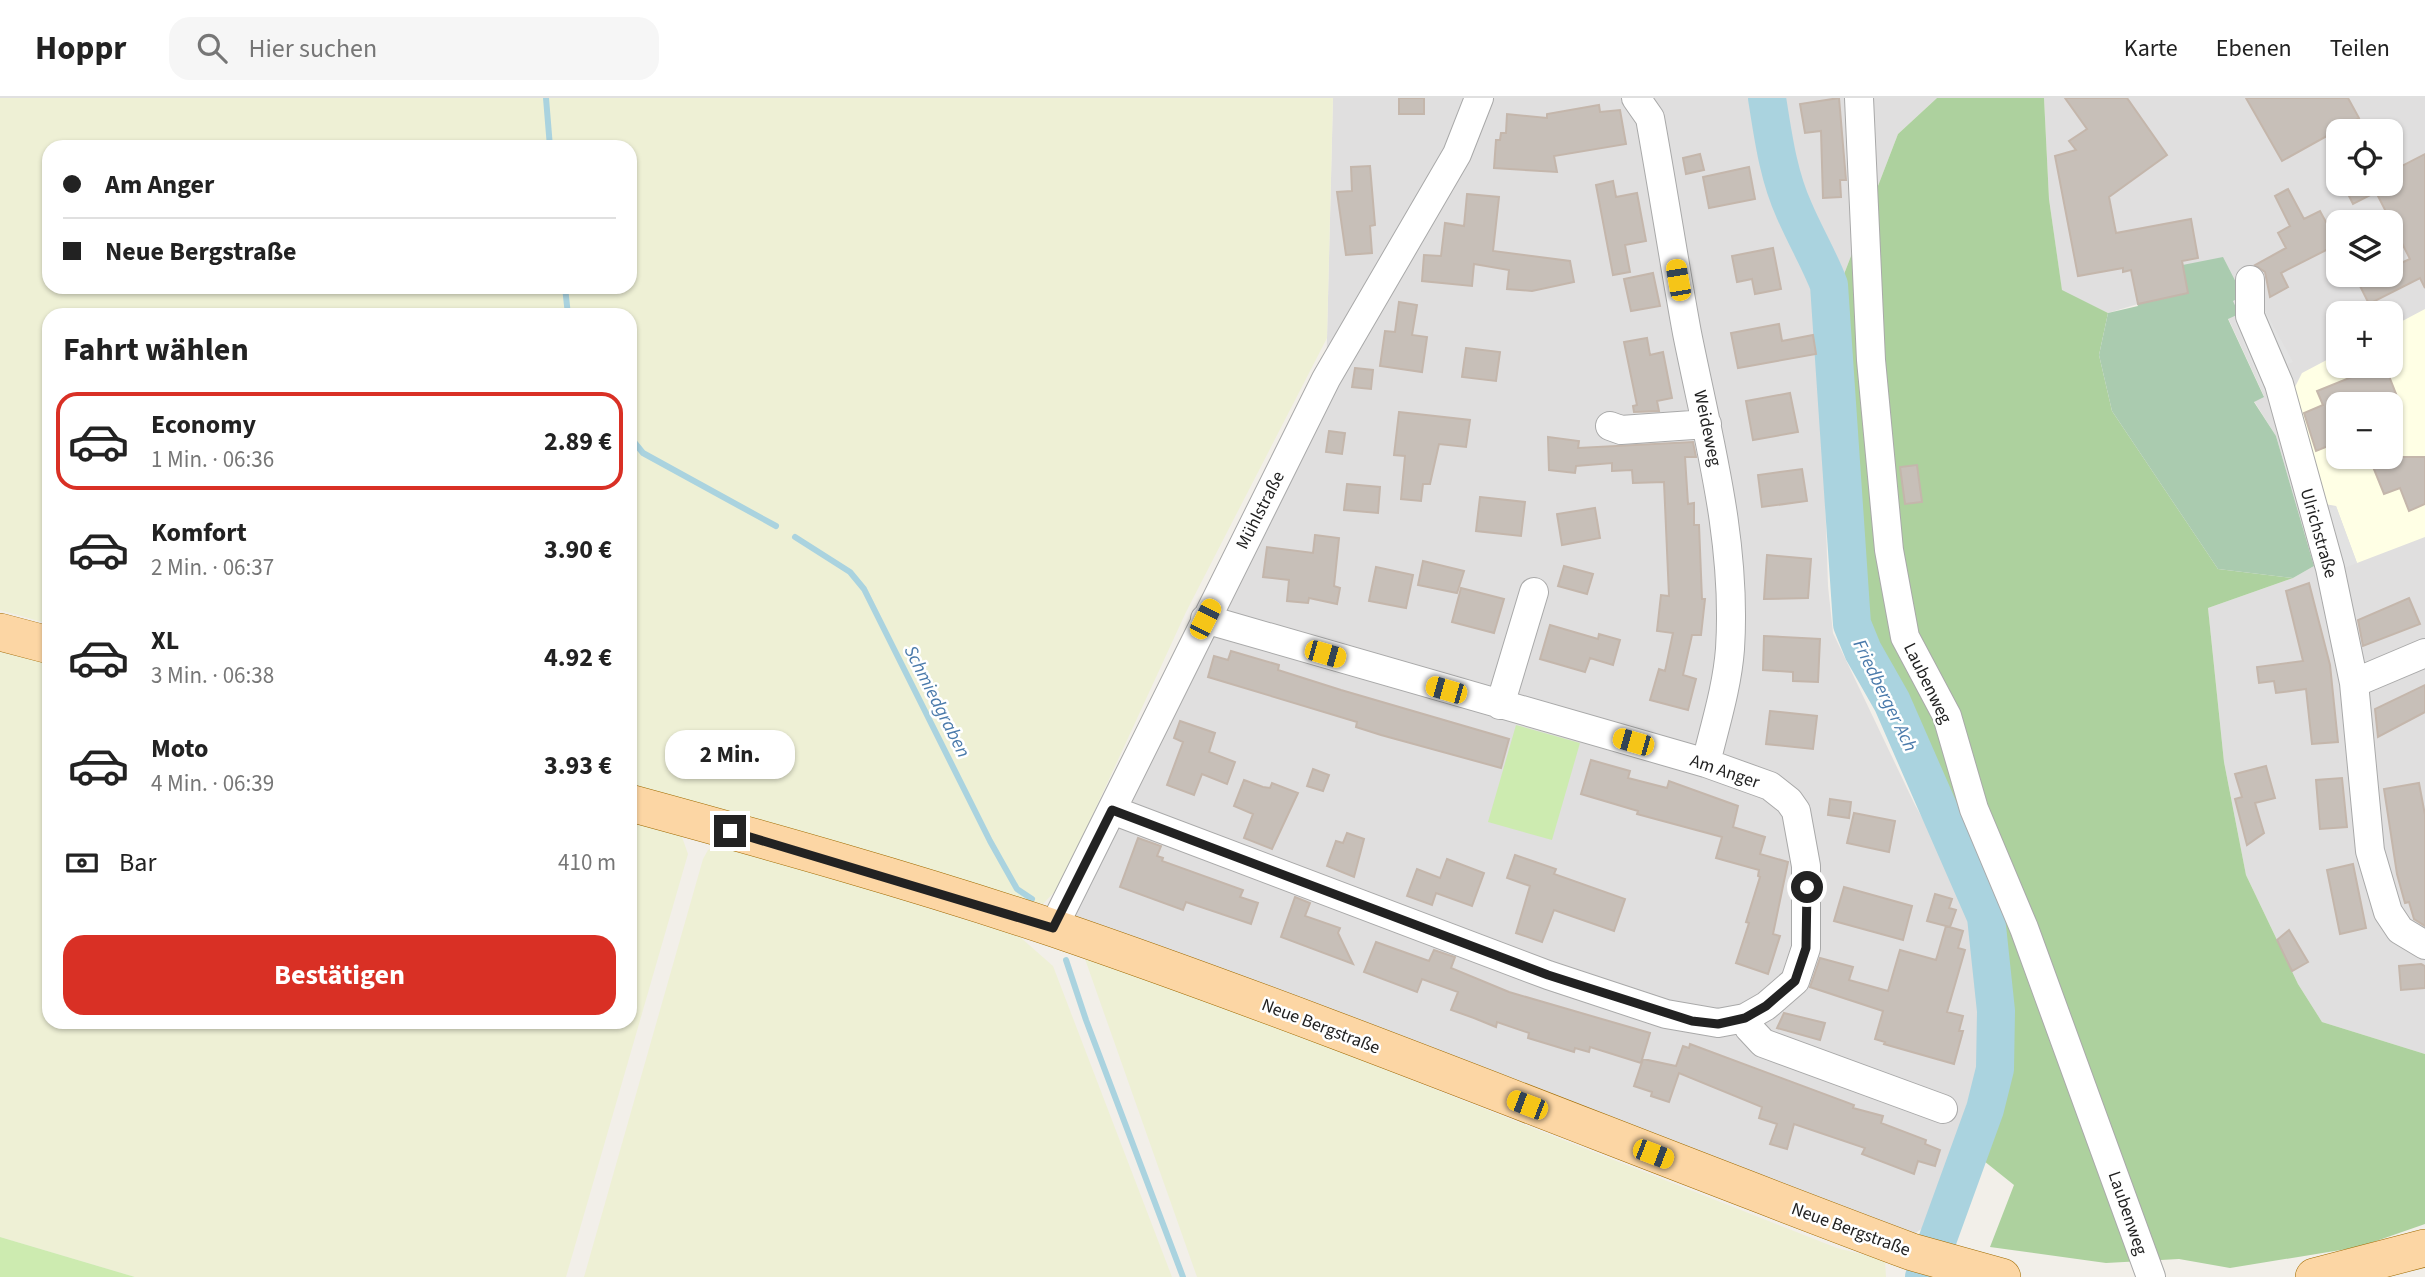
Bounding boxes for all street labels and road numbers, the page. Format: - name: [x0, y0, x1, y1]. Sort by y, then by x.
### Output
- street label: Weideweg: [1687, 388, 1728, 468]
- street label: Mühlstraße: [1230, 467, 1291, 554]
- street label: Ulrichstraße: [2294, 485, 2343, 581]
- street label: Laubenweg: [1897, 639, 1958, 728]
- street label: Am Anger: [1687, 748, 1764, 795]
- street label: Neue Bergstraße: [1258, 992, 1384, 1061]
- street label: Laubenweg: [2102, 1168, 2154, 1258]
- street label: Neue Bergstraße: [1788, 1196, 1914, 1263]

